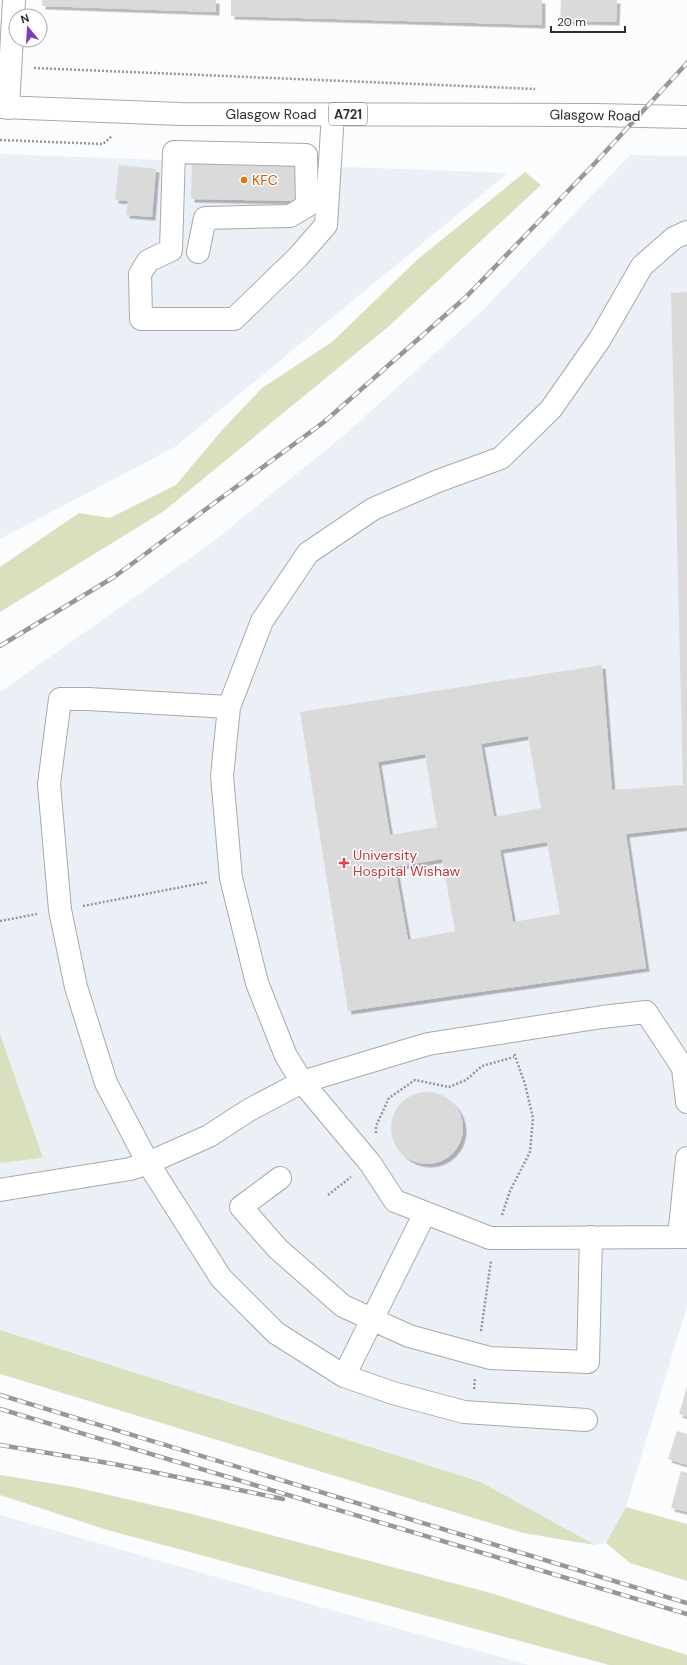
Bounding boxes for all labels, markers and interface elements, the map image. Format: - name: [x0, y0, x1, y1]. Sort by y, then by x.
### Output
- north arrow: [8, 8, 48, 48]
- scale bar: [551, 8, 625, 34]
- text: N: [19, 11, 31, 26]
- text: 20 m: [557, 14, 586, 30]
- road number: A721: [329, 103, 367, 125]
- street label: Glasgow Road: [226, 105, 316, 123]
- street label: Glasgow Road: [549, 105, 641, 125]
- place label: KFC: [252, 171, 278, 189]
- marker: KFC: [239, 175, 249, 185]
- place label: University Hospital Wishaw: [353, 846, 460, 880]
- marker: University Hospital Wishaw: [338, 857, 350, 869]

